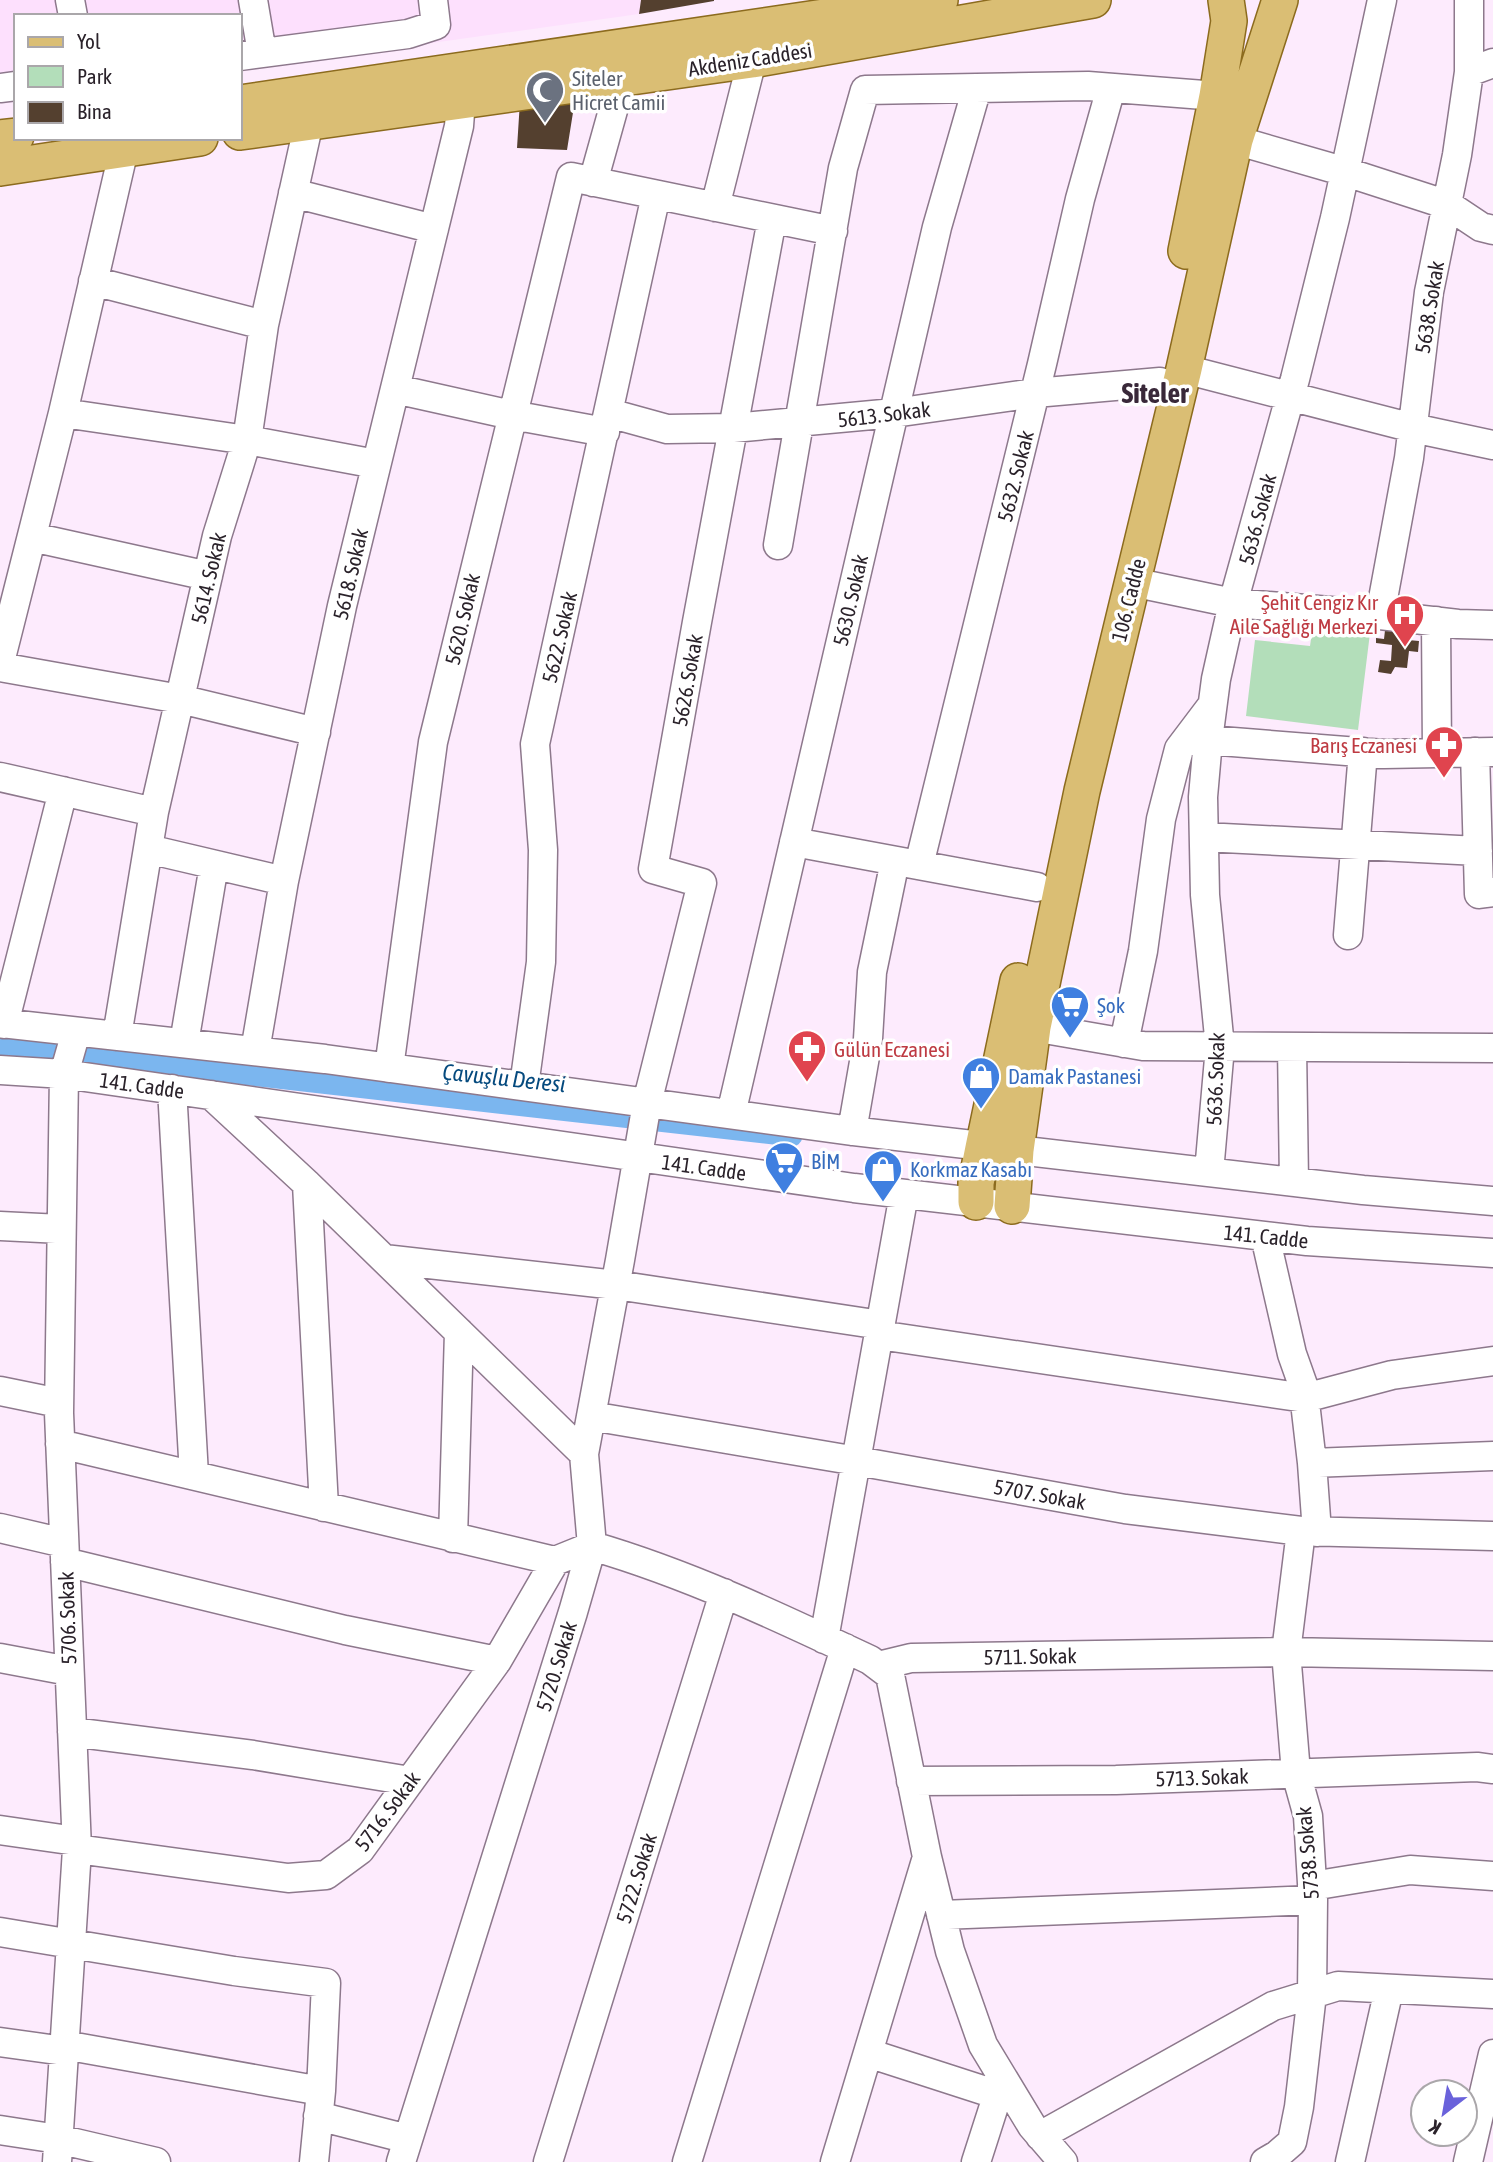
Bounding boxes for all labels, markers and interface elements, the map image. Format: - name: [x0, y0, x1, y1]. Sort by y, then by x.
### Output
- legend: [14, 14, 242, 140]
- text: Yol: [77, 29, 101, 53]
- street label: Akdeniz Caddesi: [686, 37, 814, 81]
- text: Park: [77, 64, 112, 88]
- place label: Siteler Hicret Camii: [572, 66, 665, 114]
- mosque icon: Siteler Hicret Camii: [524, 69, 566, 124]
- text: Bina: [77, 99, 112, 123]
- street label: 5638. Sokak: [1410, 259, 1448, 355]
- district label: Siteler: [1122, 377, 1189, 409]
- street label: 5613. Sokak: [836, 396, 932, 432]
- street label: 5632. Sokak: [992, 428, 1038, 524]
- street label: 5636. Sokak: [1233, 471, 1281, 567]
- street label: 5618. Sokak: [328, 526, 372, 622]
- street label: 5614. Sokak: [186, 530, 230, 626]
- street label: 5630. Sokak: [828, 552, 872, 648]
- street label: 106. Cadde: [1106, 556, 1150, 644]
- street label: 5620. Sokak: [440, 571, 484, 667]
- street label: 5622. Sokak: [537, 589, 581, 685]
- place label: Şehit Cengiz Kır Aile Sağlığı Merkezi: [1230, 590, 1379, 638]
- hospital icon: Şehit Cengiz Kır Aile Sağlığı Merkezi: [1384, 593, 1426, 648]
- street label: 5626. Sokak: [667, 632, 707, 728]
- pharmacy icon: Barış Eczanesi: [1423, 724, 1465, 779]
- place label: Barış Eczanesi: [1310, 733, 1417, 757]
- supermarket icon: Şok: [1049, 984, 1091, 1039]
- place label: Şok: [1097, 993, 1125, 1017]
- pharmacy icon: Gülün Eczanesi: [786, 1028, 828, 1083]
- street label: 5636. Sokak: [1201, 1032, 1229, 1126]
- place label: Gülün Eczanesi: [834, 1037, 950, 1061]
- shop icon: Damak Pastanesi: [960, 1055, 1002, 1110]
- water label: Çavuşlu Deresi: [441, 1059, 567, 1097]
- place label: Damak Pastanesi: [1008, 1064, 1141, 1088]
- street label: 141. Cadde: [98, 1067, 186, 1103]
- supermarket icon: BİM: [763, 1140, 805, 1195]
- shop icon: Korkmaz Kasabı: [862, 1148, 904, 1203]
- street label: 141. Cadde: [660, 1149, 748, 1185]
- place label: BİM: [811, 1149, 840, 1173]
- place label: Korkmaz Kasabı: [910, 1157, 1032, 1181]
- street label: 141. Cadde: [1223, 1220, 1309, 1252]
- street label: 5707. Sokak: [992, 1474, 1088, 1514]
- street label: 5706. Sokak: [53, 1571, 81, 1665]
- street label: 5720. Sokak: [531, 1618, 581, 1714]
- street label: 5711. Sokak: [983, 1643, 1077, 1669]
- street label: 5713. Sokak: [1155, 1763, 1249, 1791]
- street label: 5716. Sokak: [349, 1767, 425, 1855]
- street label: 5738. Sokak: [1291, 1806, 1323, 1900]
- street label: 5722. Sokak: [611, 1830, 661, 1926]
- north arrow: [1409, 2078, 1479, 2148]
- text: K: [1425, 2115, 1445, 2139]

